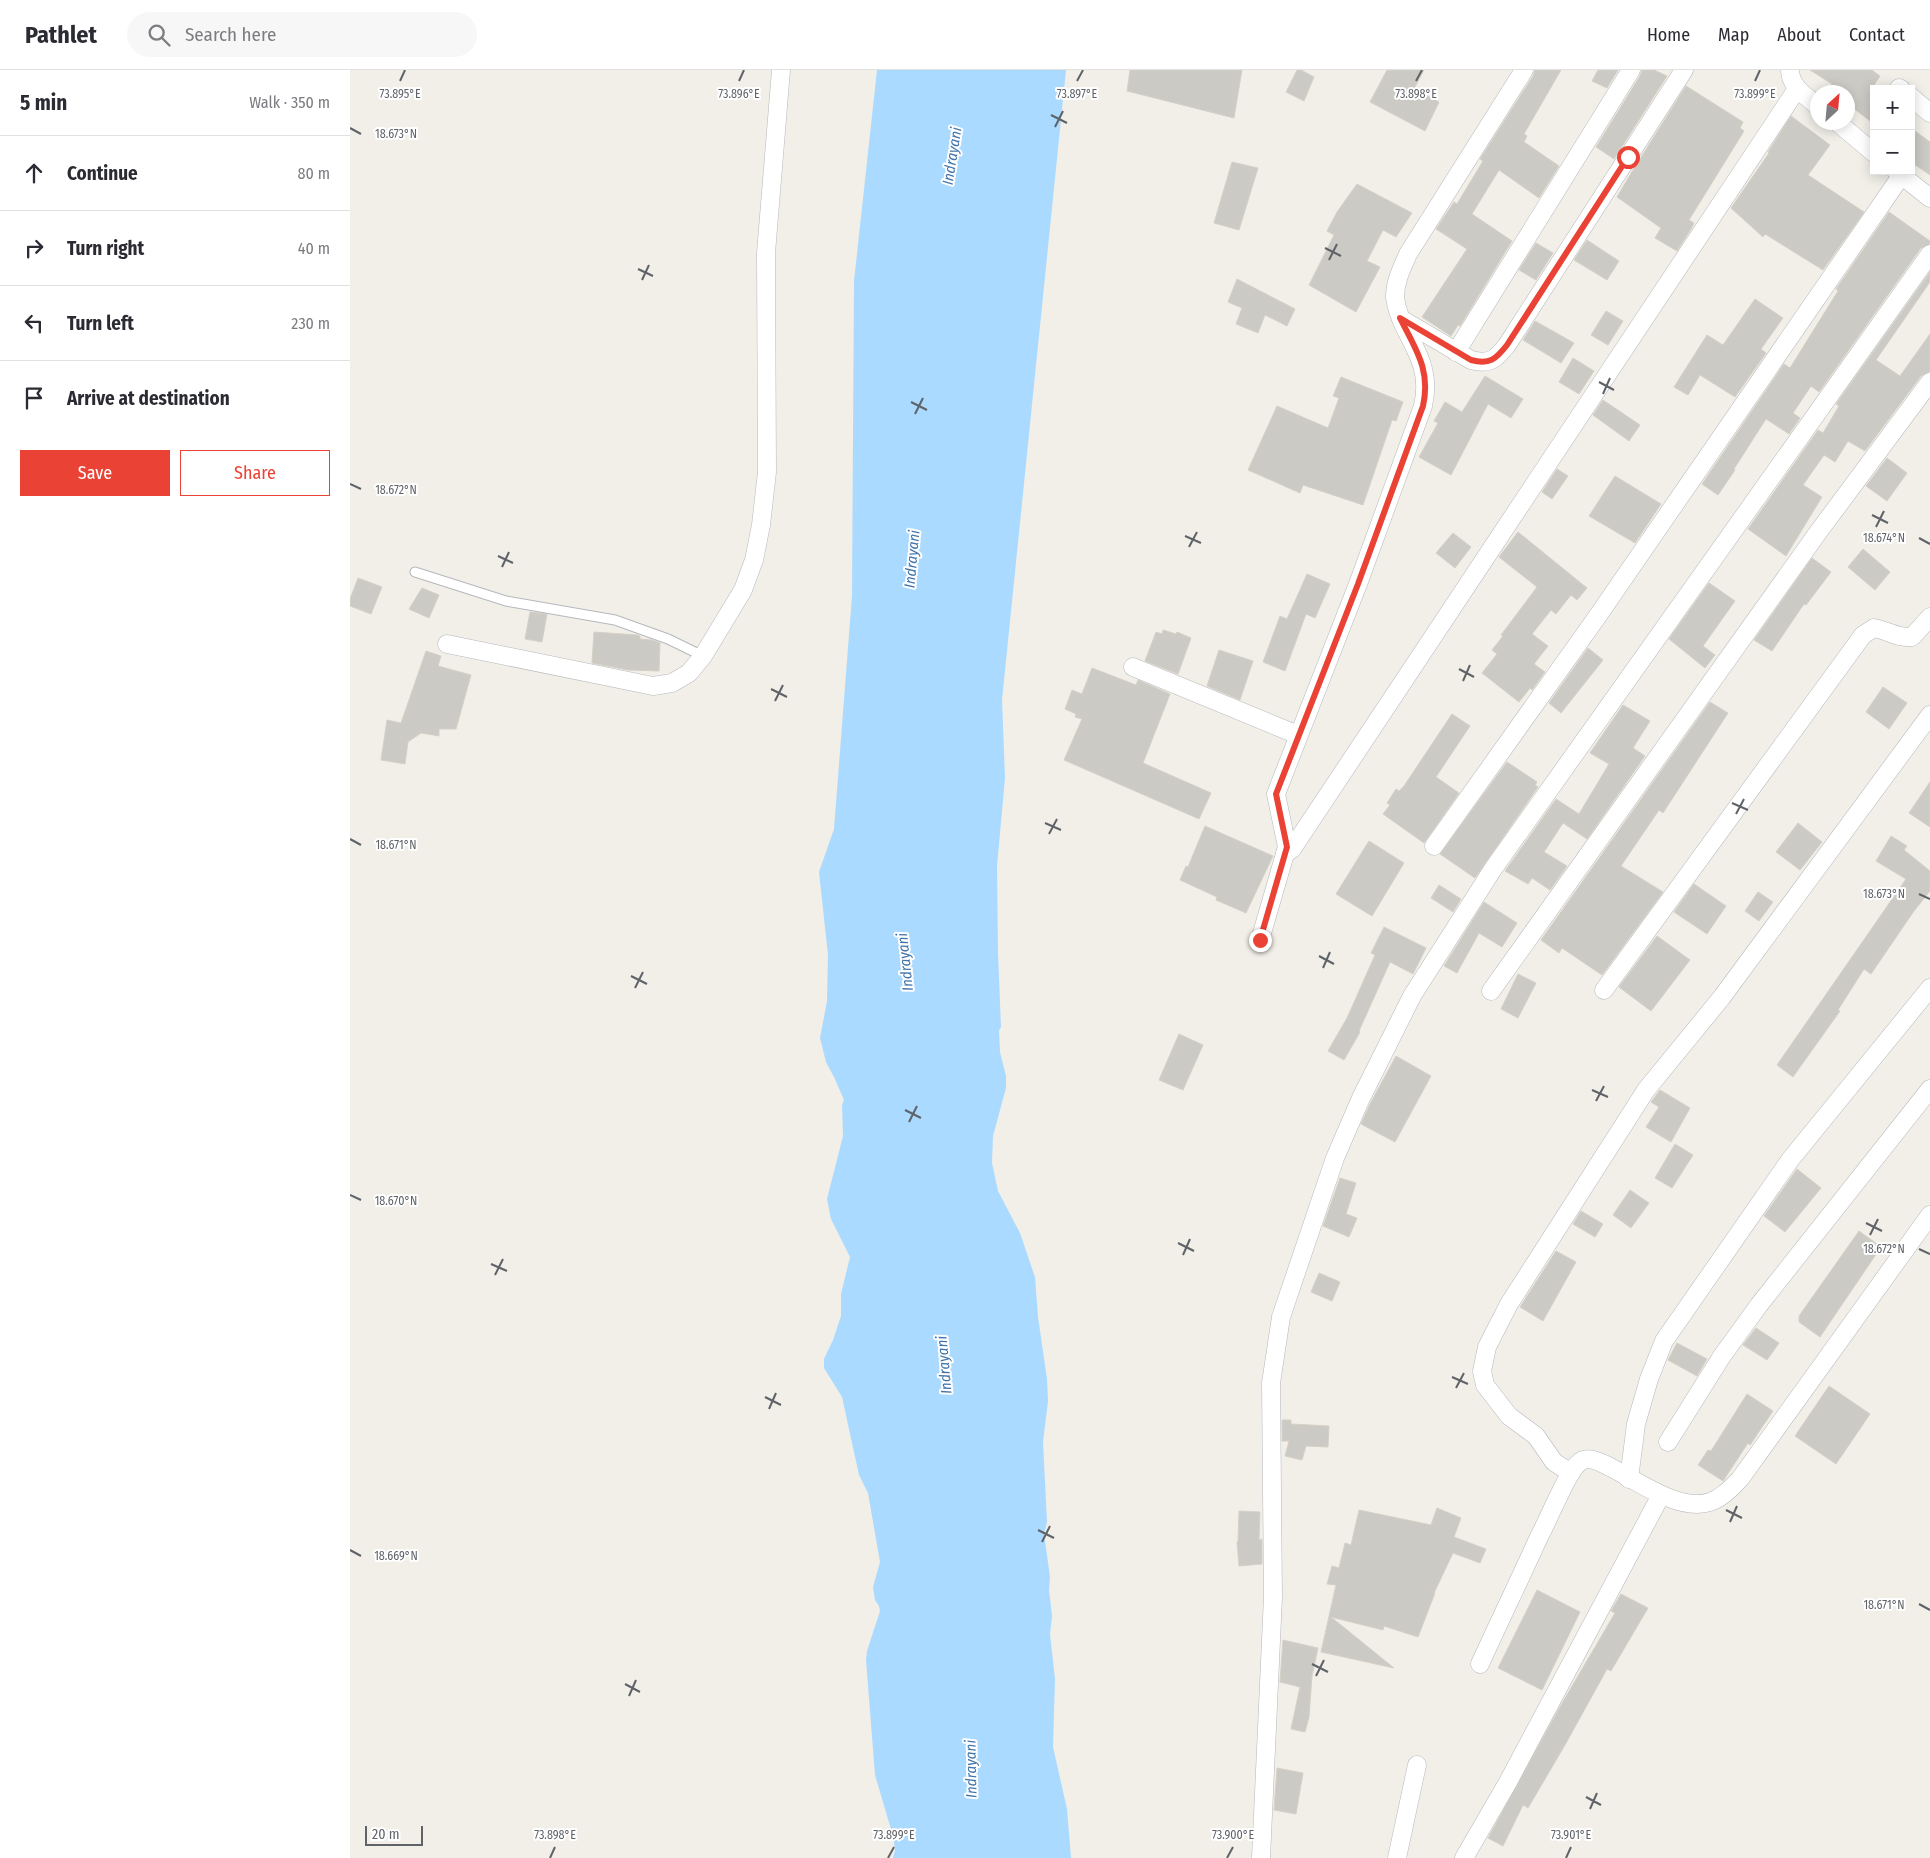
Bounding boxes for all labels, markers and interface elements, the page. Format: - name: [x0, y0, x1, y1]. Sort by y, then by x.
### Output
- search box: [127, 12, 477, 57]
- text: Pathlet: [25, 21, 97, 49]
- icon: search: [145, 21, 173, 49]
- text: Search here: [185, 23, 276, 46]
- text: Home: [1647, 24, 1690, 46]
- text: Map: [1718, 24, 1749, 46]
- text: About: [1777, 24, 1821, 46]
- text: Contact: [1849, 24, 1905, 46]
- north arrow: [1810, 85, 1855, 130]
- map controls: [1870, 85, 1915, 175]
- button: +: [1870, 85, 1915, 130]
- text: 73.895°E: [379, 87, 421, 101]
- text: 73.896°E: [718, 87, 760, 101]
- text: 73.897°E: [1057, 87, 1098, 101]
- text: 73.898°E: [1395, 87, 1437, 101]
- text: 73.899°E: [1734, 87, 1776, 101]
- text: 5 min: [20, 90, 67, 116]
- text: Walk · 350 m: [249, 93, 330, 112]
- water label: Indrayani: [939, 126, 965, 186]
- text: 18.673°N: [375, 127, 417, 141]
- button: −: [1870, 130, 1915, 175]
- route start: [1617, 146, 1640, 169]
- icon: ahead: [20, 159, 48, 187]
- text: Continue: [67, 162, 138, 185]
- text: 80 m: [298, 164, 330, 183]
- icon: right: [20, 234, 48, 262]
- text: Turn right: [67, 237, 144, 260]
- text: 40 m: [298, 239, 330, 258]
- icon: left: [20, 309, 48, 337]
- text: Turn left: [67, 312, 134, 335]
- text: 230 m: [291, 314, 330, 333]
- icon: arrive: [20, 384, 48, 412]
- text: Arrive at destination: [67, 387, 230, 410]
- button: Save: [20, 450, 170, 496]
- button: Share: [180, 450, 330, 496]
- text: 18.672°N: [375, 483, 417, 497]
- water label: Indrayani: [900, 529, 924, 589]
- text: 18.674°N: [1863, 531, 1905, 545]
- text: 18.671°N: [375, 838, 417, 852]
- text: 18.673°N: [1863, 887, 1905, 901]
- route end: [1249, 929, 1272, 952]
- water label: Indrayani: [893, 932, 917, 992]
- text: 18.670°N: [375, 1194, 417, 1208]
- text: 18.672°N: [1863, 1242, 1905, 1256]
- water label: Indrayani: [932, 1335, 956, 1395]
- text: 18.669°N: [374, 1549, 418, 1563]
- text: 18.671°N: [1863, 1598, 1905, 1612]
- water label: Indrayani: [961, 1740, 981, 1798]
- scale bar: [365, 1823, 422, 1846]
- text: 20 m: [372, 1826, 400, 1843]
- text: 73.898°E: [534, 1828, 576, 1842]
- text: 73.899°E: [873, 1828, 915, 1842]
- text: 73.900°E: [1212, 1828, 1254, 1842]
- text: 73.901°E: [1551, 1828, 1591, 1842]

